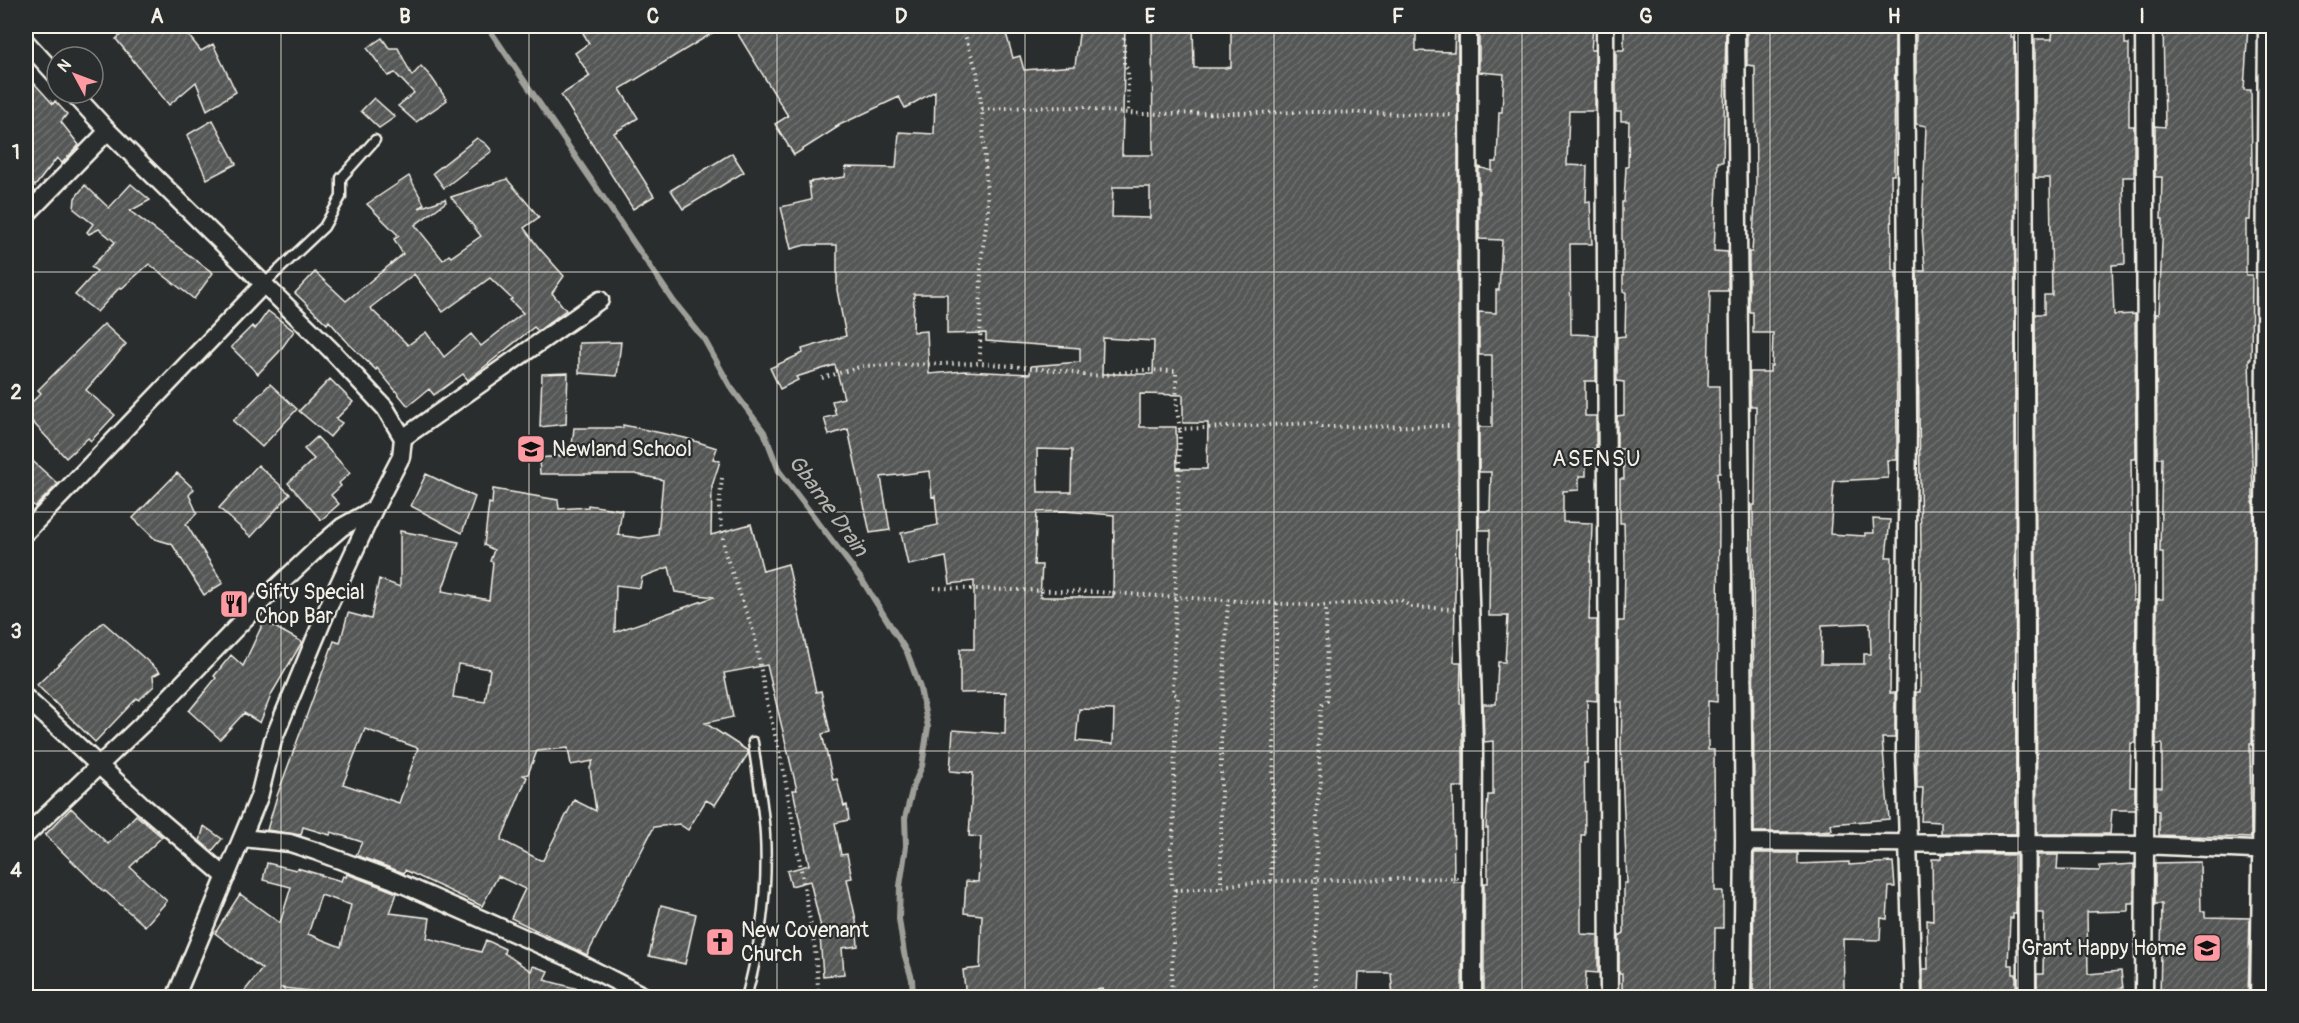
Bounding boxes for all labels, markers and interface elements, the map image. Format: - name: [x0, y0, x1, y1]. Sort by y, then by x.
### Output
- text: A: [151, 4, 164, 29]
- text: B: [399, 4, 411, 29]
- text: C: [647, 4, 659, 29]
- text: D: [895, 4, 908, 29]
- text: E: [1145, 4, 1156, 29]
- text: F: [1392, 4, 1404, 29]
- text: G: [1639, 4, 1653, 29]
- text: H: [1888, 4, 1901, 29]
- text: I: [2139, 4, 2145, 29]
- north arrow: [45, 45, 105, 105]
- text: N: [53, 55, 76, 76]
- text: 1: [12, 140, 20, 165]
- text: 2: [10, 380, 22, 405]
- school or university icon: Newland School: [515, 433, 547, 465]
- place label: Newland School: [552, 436, 692, 463]
- district label: ASENSU: [1552, 445, 1642, 473]
- water label: Gbame Drain: [782, 449, 875, 563]
- place label: Gifty Special Chop Bar: [255, 579, 365, 630]
- restaurant icon: Gifty Special Chop Bar: [218, 588, 250, 620]
- text: 3: [10, 619, 22, 644]
- text: 4: [10, 858, 22, 883]
- place label: New Covenant Church: [741, 917, 870, 968]
- church icon: New Covenant Church: [704, 926, 736, 958]
- school or university icon: Grant Happy Home: [2191, 932, 2223, 964]
- place label: Grant Happy Home: [2021, 935, 2187, 962]

